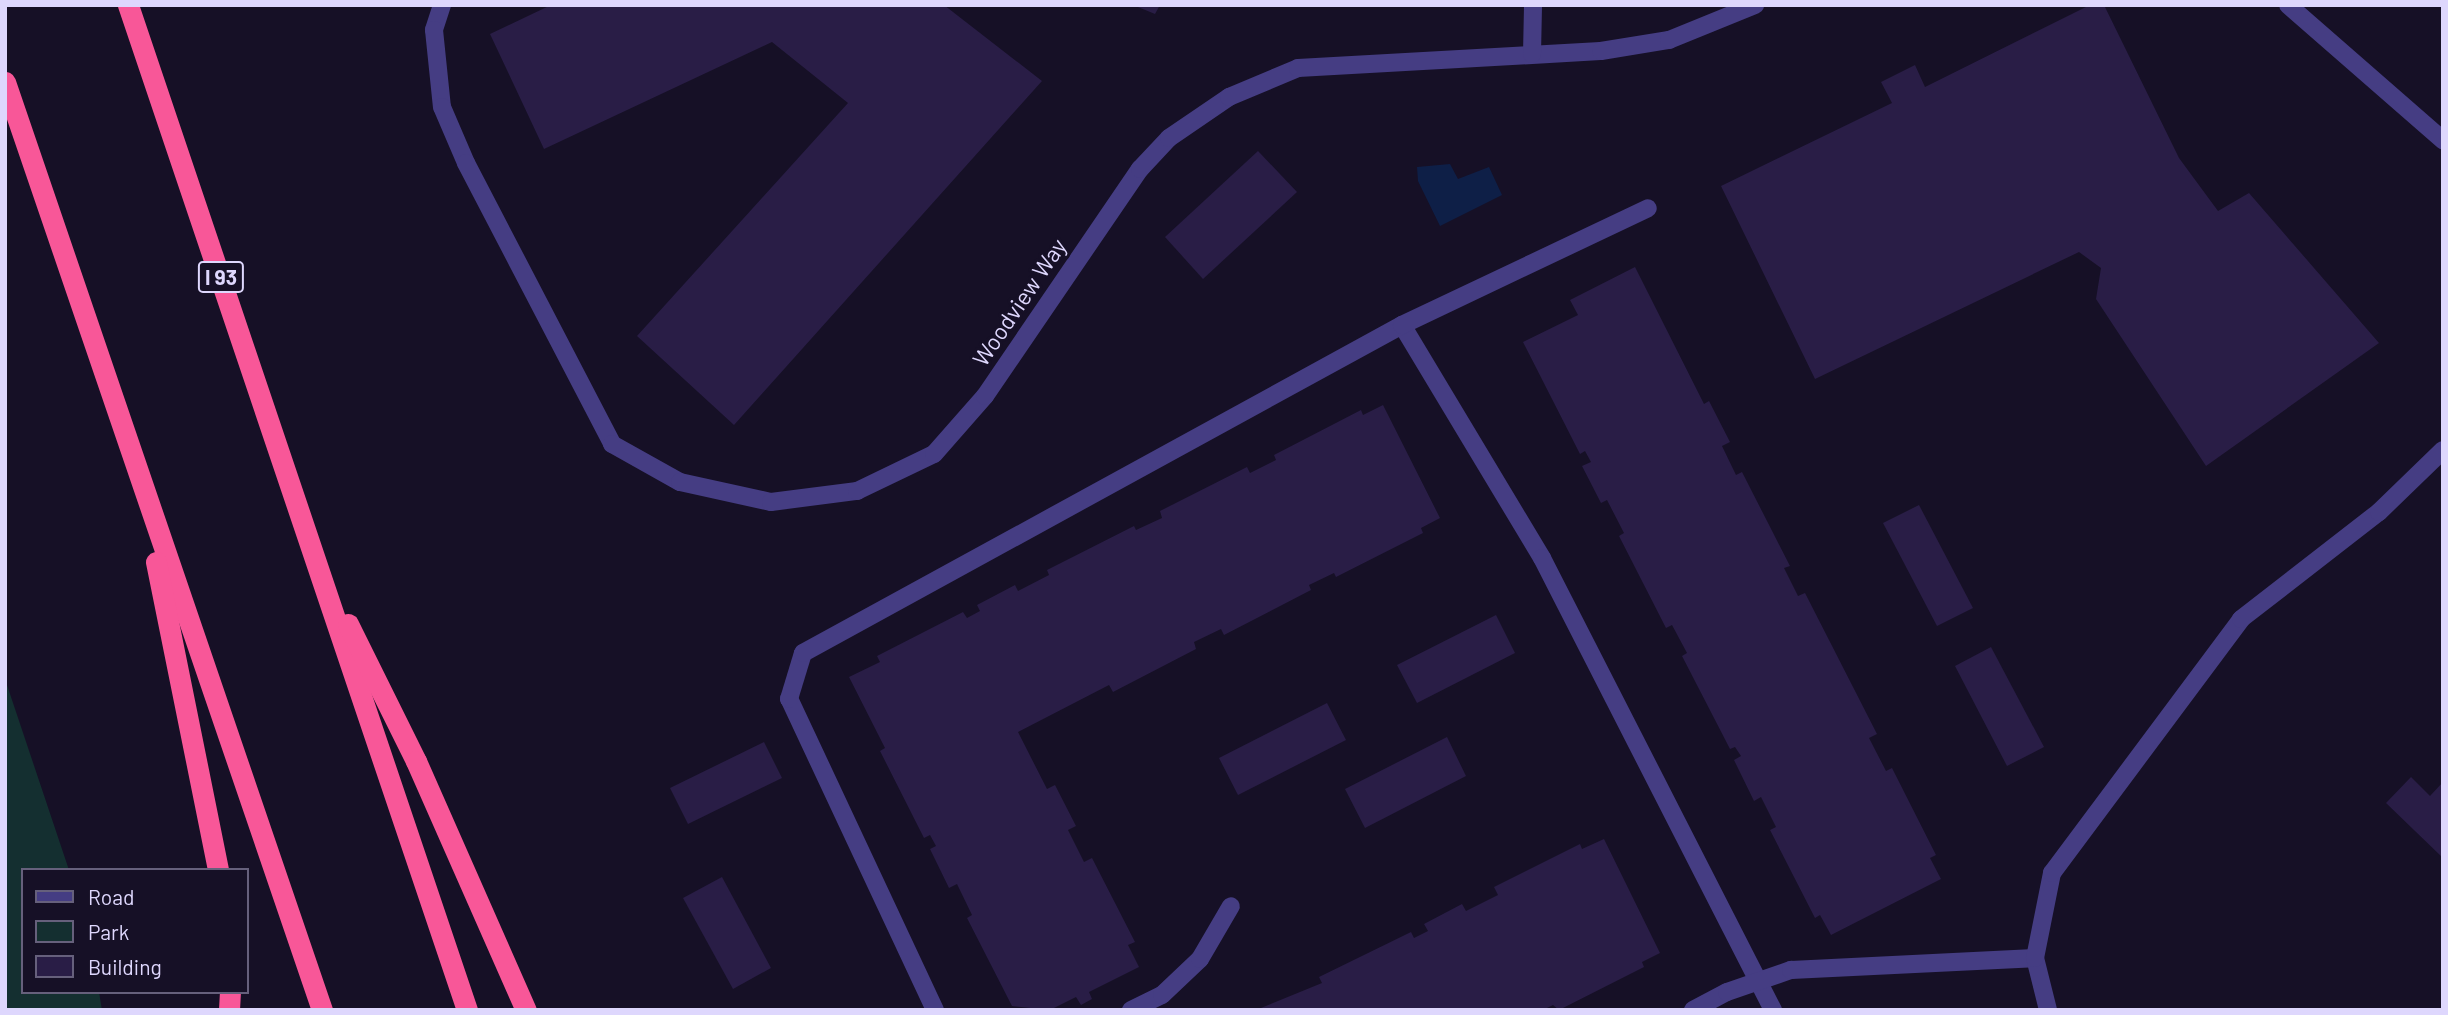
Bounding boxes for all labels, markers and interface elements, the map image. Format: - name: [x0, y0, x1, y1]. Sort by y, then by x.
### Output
- street label: Woodview Way: [966, 233, 1072, 371]
- road number: I 93: [196, 260, 246, 294]
- legend: [21, 868, 248, 994]
- text: Road: [88, 884, 134, 909]
- text: Park: [88, 919, 129, 944]
- text: Building: [88, 954, 162, 979]

